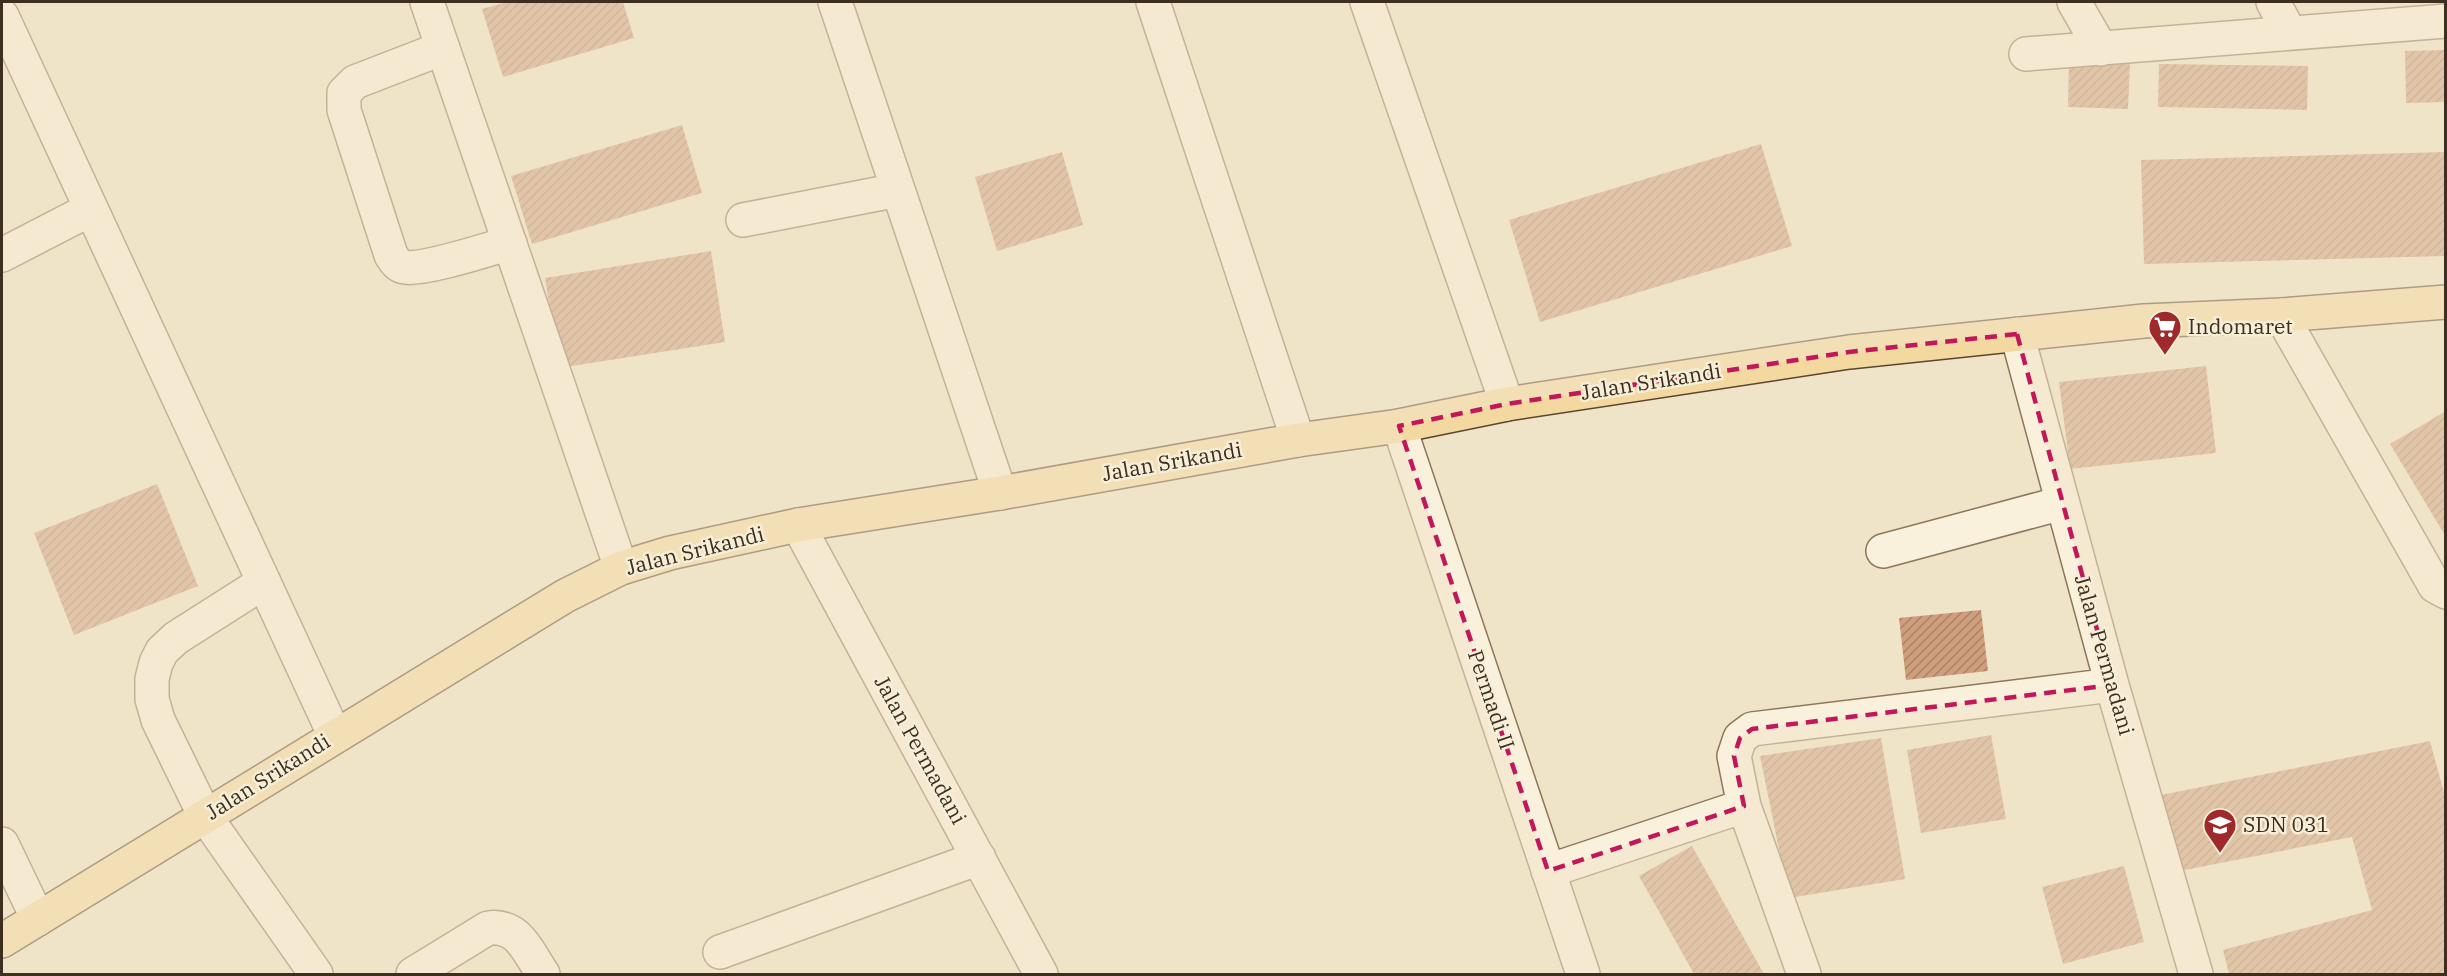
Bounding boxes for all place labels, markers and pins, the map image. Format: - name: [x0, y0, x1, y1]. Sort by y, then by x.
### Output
- supermarket icon: Indomaret: [2147, 309, 2183, 356]
- place label: Indomaret: [2188, 312, 2293, 340]
- school or university icon: SDN 031: [2202, 807, 2238, 854]
- place label: SDN 031: [2243, 810, 2329, 838]

